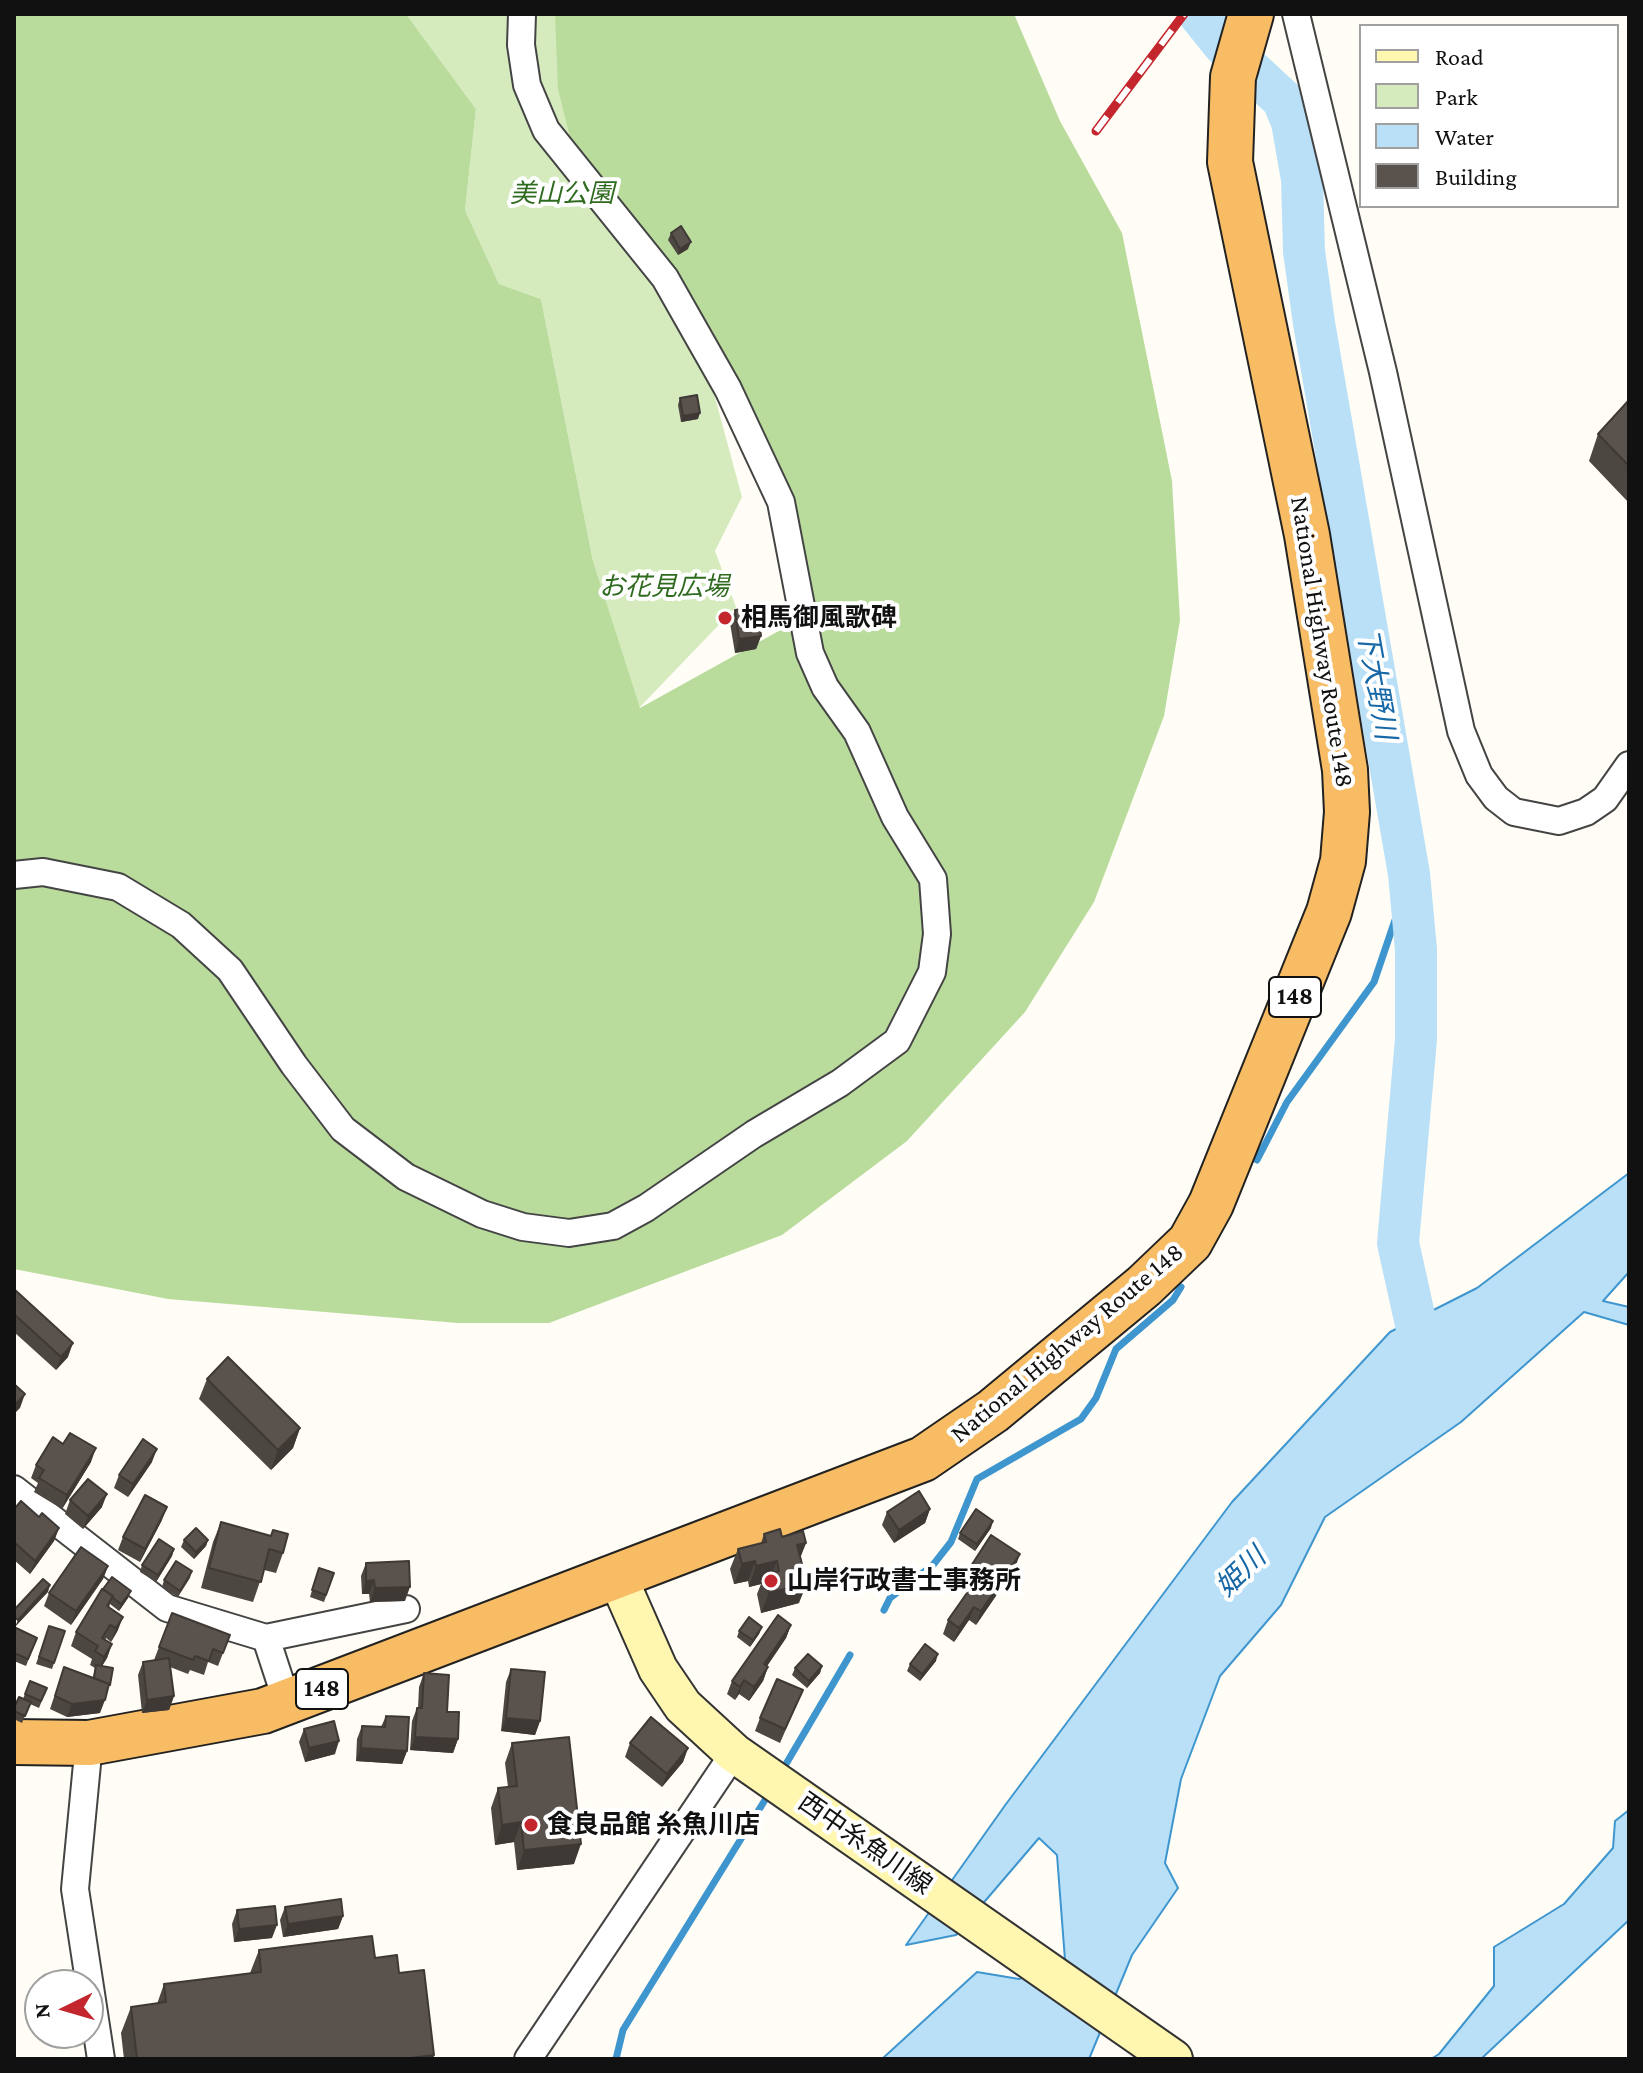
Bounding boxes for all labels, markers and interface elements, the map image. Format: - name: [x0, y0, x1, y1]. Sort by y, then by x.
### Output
- legend: [1359, 24, 1619, 208]
- text: Road: [1435, 43, 1484, 70]
- text: Park: [1435, 83, 1478, 110]
- text: Water: [1435, 123, 1494, 150]
- text: Building: [1435, 163, 1517, 190]
- park label: 美山公園: [510, 178, 614, 210]
- street label: National Highway Route 148: [1284, 494, 1360, 790]
- park label: お花見広場: [599, 571, 729, 603]
- place label: 相馬御風歌碑: [741, 602, 897, 634]
- marker: 相馬御風歌碑: [716, 609, 734, 627]
- water label: 下大野川: [1350, 626, 1402, 742]
- road number: 148: [1269, 977, 1321, 1017]
- street label: National Highway Route 148: [944, 1236, 1190, 1450]
- water label: 姫川: [1209, 1540, 1273, 1604]
- place label: 山岸行政書士事務所: [787, 1565, 1021, 1597]
- marker: 山岸行政書士事務所: [762, 1572, 780, 1590]
- road number: 148: [296, 1669, 348, 1709]
- street label: 西中糸魚川線: [792, 1786, 938, 1902]
- place label: 食良品館 糸魚川店: [547, 1809, 760, 1841]
- marker: 食良品館 糸魚川店: [522, 1816, 540, 1834]
- north arrow: [24, 1969, 104, 2049]
- text: N: [28, 2002, 55, 2020]

